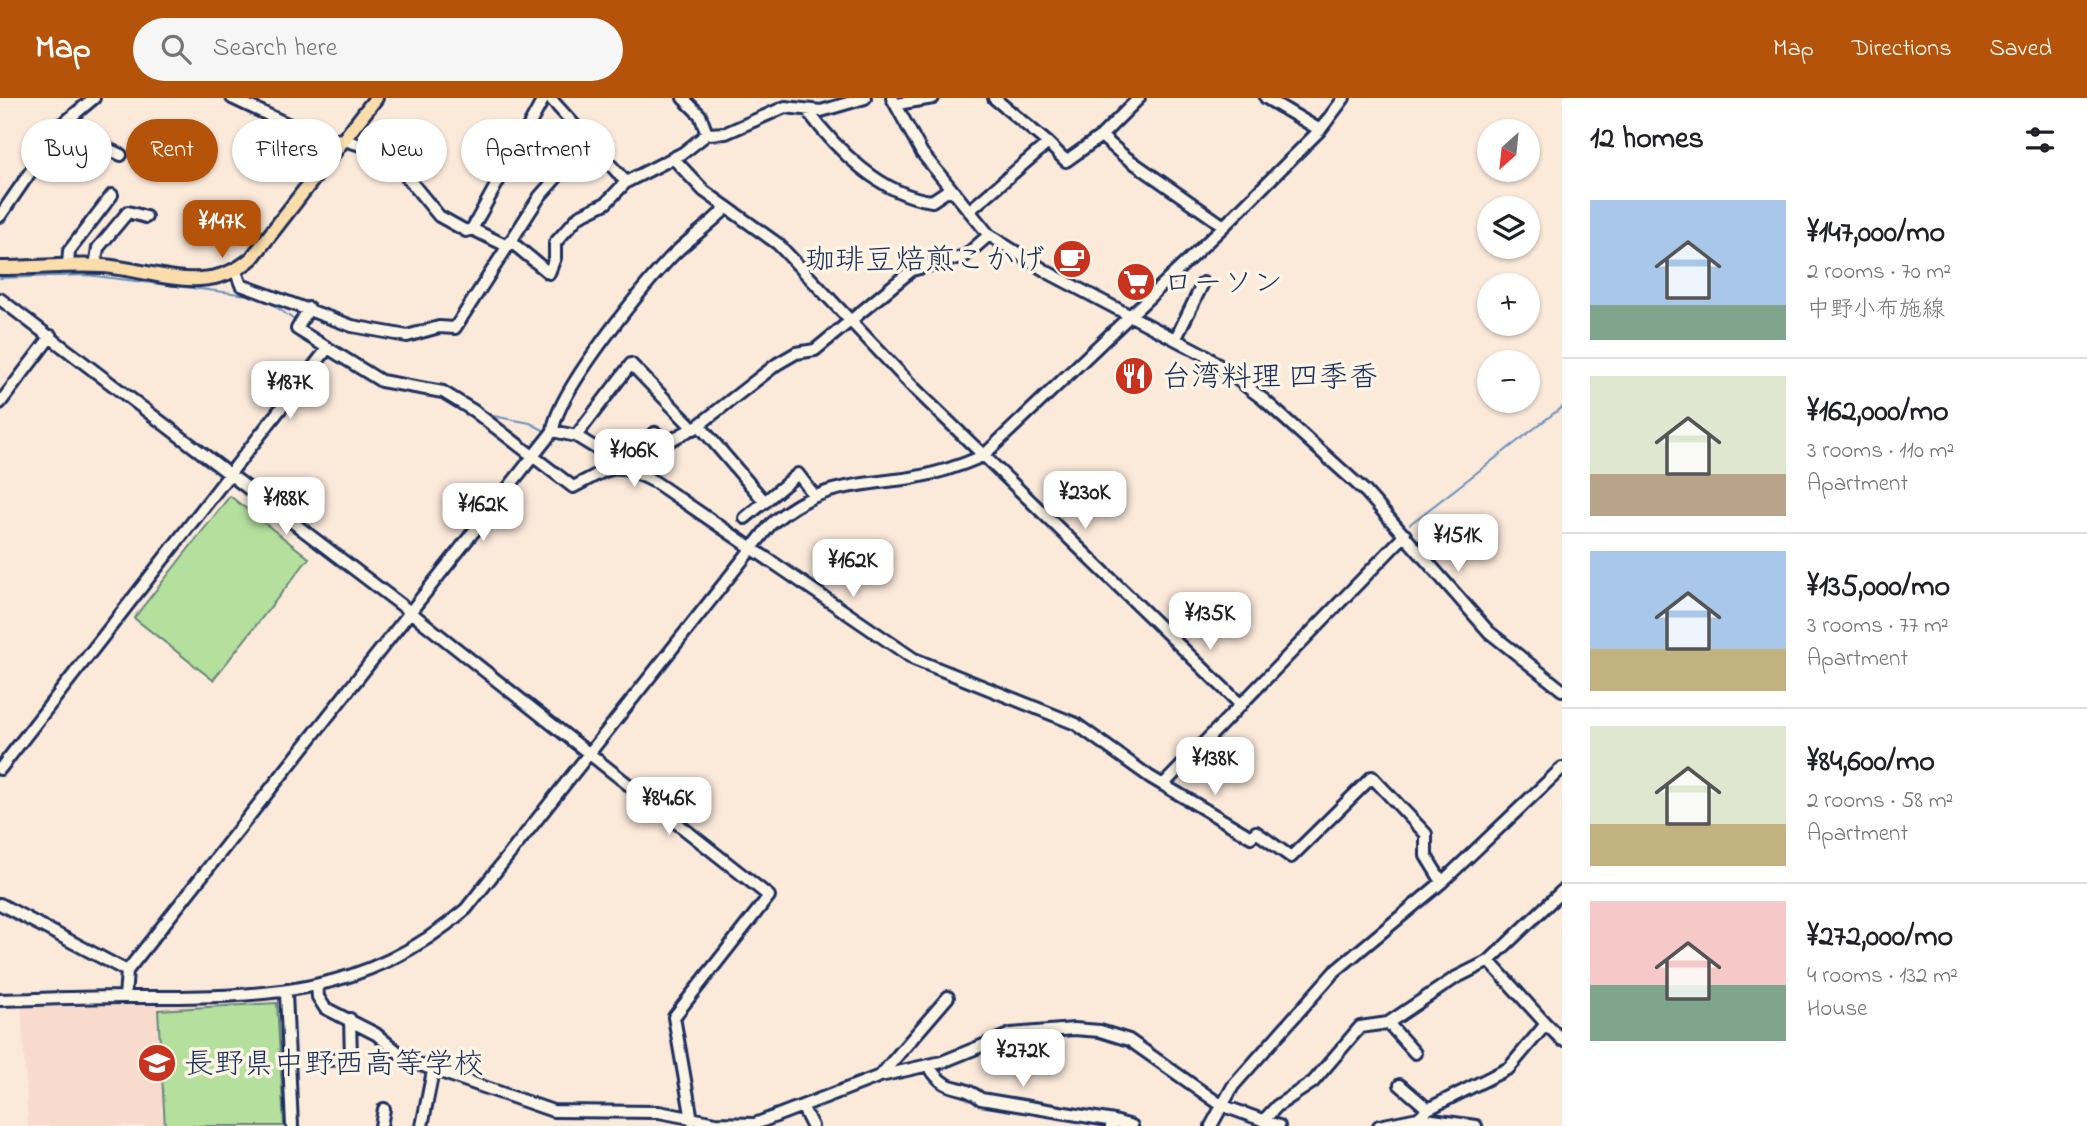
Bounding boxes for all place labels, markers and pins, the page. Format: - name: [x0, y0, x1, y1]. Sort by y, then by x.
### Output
- pin: ¥147K: [173, 200, 271, 260]
- cafe icon: 珈琲豆焙煎こかげ: [1051, 238, 1093, 280]
- place label: 珈琲豆焙煎こかげ: [805, 240, 1045, 284]
- supermarket icon: ローソン: [1115, 261, 1157, 303]
- place label: ローソン: [1163, 263, 1283, 307]
- restaurant icon: 台湾料理 四季香: [1113, 355, 1155, 397]
- place label: 台湾料理 四季香: [1161, 357, 1379, 401]
- pin: ¥187K: [241, 362, 339, 421]
- pin: ¥106K: [585, 430, 683, 489]
- pin: ¥230K: [1036, 472, 1134, 531]
- pin: ¥188K: [237, 478, 335, 537]
- pin: ¥162K: [434, 484, 532, 543]
- pin: ¥151K: [1409, 514, 1507, 574]
- pin: ¥162K: [804, 540, 902, 599]
- pin: ¥135K: [1161, 592, 1259, 652]
- pin: ¥138K: [1166, 738, 1264, 797]
- pin: ¥84.6K: [612, 778, 726, 837]
- pin: ¥272K: [974, 1030, 1072, 1089]
- school or university icon: 長野県中野西高等学校: [136, 1042, 178, 1084]
- place label: 長野県中野西高等学校: [184, 1044, 484, 1088]

